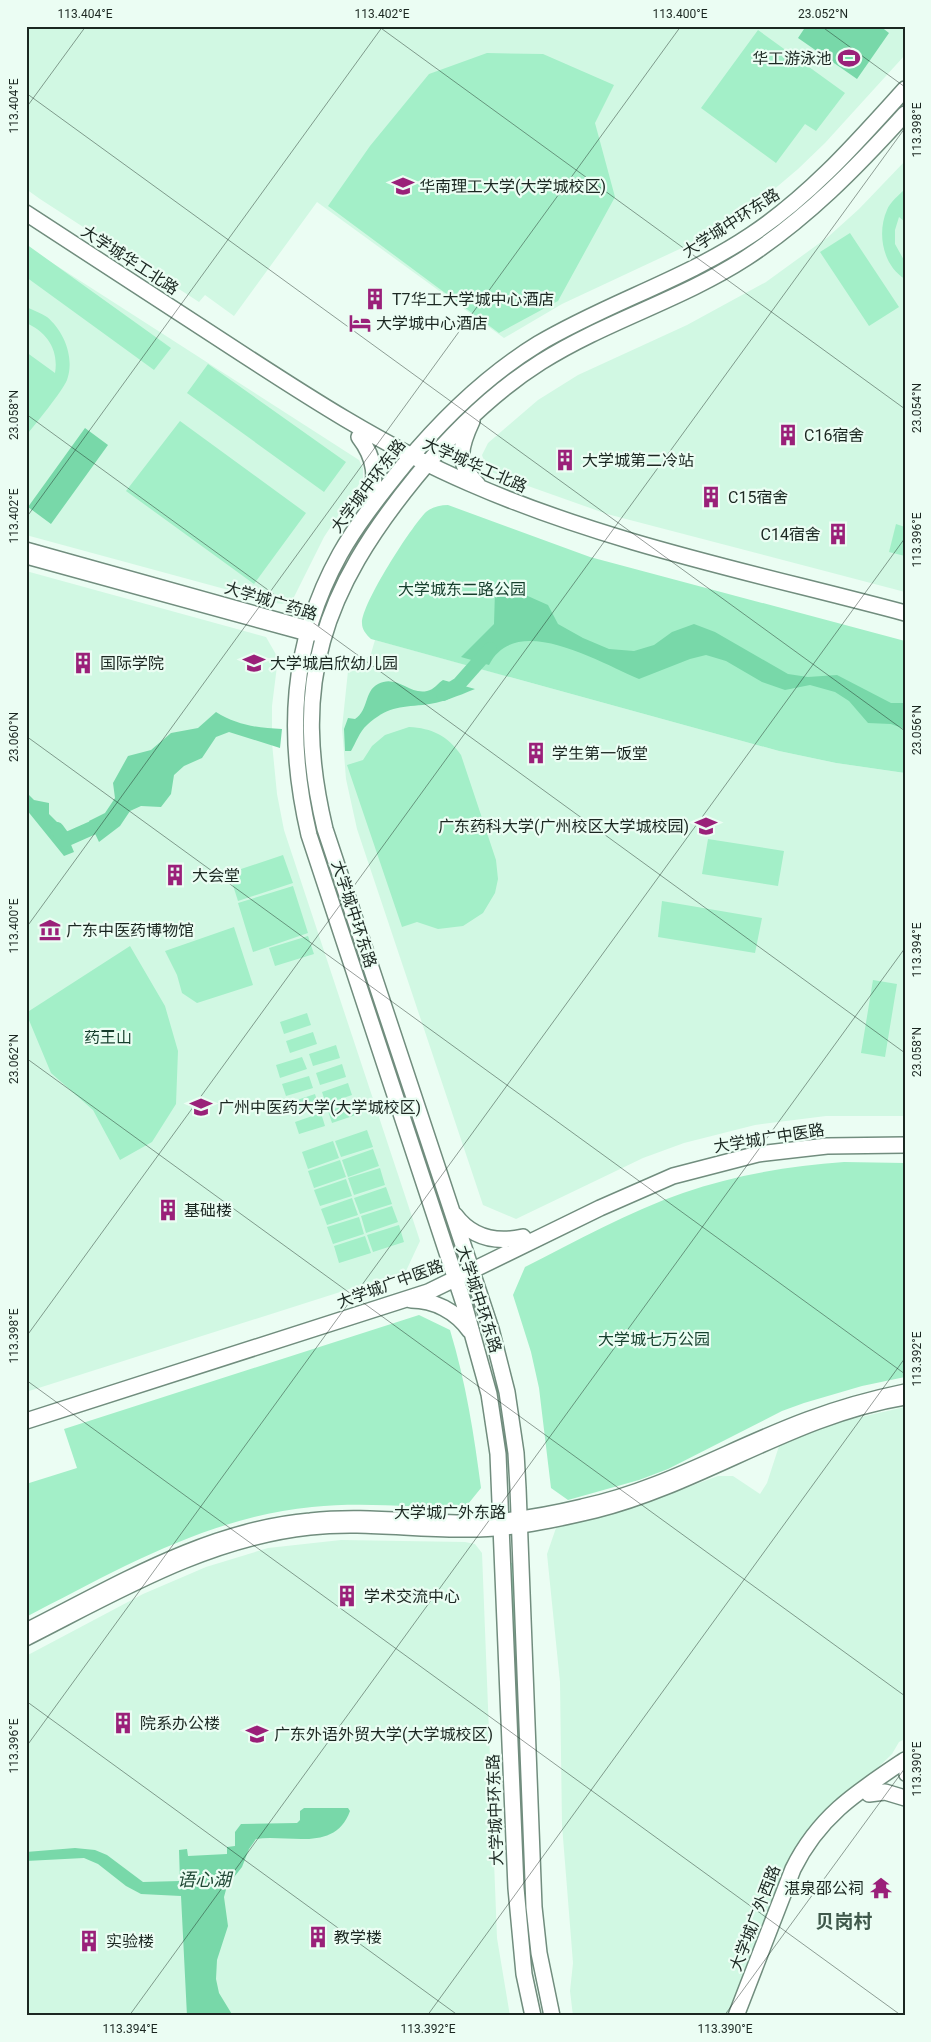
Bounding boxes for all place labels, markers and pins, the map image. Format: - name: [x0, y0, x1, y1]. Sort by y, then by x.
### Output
- sports icon: 华工游泳池: [836, 45, 862, 71]
- place label: 华工游泳池: [752, 49, 832, 68]
- school or university icon: 华南理工大学(大学城校区): [390, 173, 416, 199]
- place label: 华南理工大学(大学城校区): [419, 177, 606, 196]
- building icon: T7华工大学城中心酒店: [362, 286, 388, 312]
- place label: T7华工大学城中心酒店: [392, 290, 555, 309]
- hotel icon: 大学城中心酒店: [347, 310, 373, 336]
- place label: 大学城中心酒店: [376, 314, 488, 333]
- building icon: C16宿舍: [775, 422, 801, 448]
- place label: C16宿舍: [804, 426, 864, 445]
- building icon: 大学城第二冷站: [552, 447, 578, 473]
- place label: 大学城第二冷站: [582, 451, 694, 470]
- building icon: C15宿舍: [698, 484, 724, 510]
- place label: C15宿舍: [728, 488, 788, 507]
- building icon: C14宿舍: [825, 521, 851, 547]
- place label: C14宿舍: [761, 525, 821, 544]
- building icon: 国际学院: [70, 650, 96, 676]
- school or university icon: 大学城启欣幼儿园: [241, 650, 267, 676]
- place label: 国际学院: [100, 654, 164, 673]
- place label: 大学城启欣幼儿园: [270, 654, 398, 673]
- building icon: 学生第一饭堂: [523, 740, 549, 766]
- place label: 学生第一饭堂: [552, 744, 648, 763]
- school or university icon: 广东药科大学(广州校区大学城校园): [693, 813, 719, 839]
- place label: 广东药科大学(广州校区大学城校园): [438, 817, 689, 836]
- building icon: 大会堂: [162, 862, 188, 888]
- place label: 大会堂: [192, 866, 240, 885]
- museum icon: 广东中医药博物馆: [37, 917, 63, 943]
- place label: 广东中医药博物馆: [66, 921, 194, 940]
- school or university icon: 广州中医药大学(大学城校区): [188, 1094, 214, 1120]
- place label: 广州中医药大学(大学城校区): [218, 1098, 421, 1117]
- building icon: 基础楼: [155, 1197, 181, 1223]
- place label: 基础楼: [184, 1201, 232, 1220]
- building icon: 学术交流中心: [334, 1583, 360, 1609]
- place label: 学术交流中心: [364, 1587, 460, 1606]
- building icon: 院系办公楼: [110, 1710, 136, 1736]
- place label: 院系办公楼: [140, 1714, 220, 1733]
- school or university icon: 广东外语外贸大学(大学城校区): [244, 1721, 270, 1747]
- place label: 广东外语外贸大学(大学城校区): [274, 1725, 493, 1744]
- temple icon: 湛泉邵公祠: [868, 1875, 894, 1901]
- place label: 湛泉邵公祠: [784, 1879, 864, 1898]
- building icon: 教学楼: [305, 1924, 331, 1950]
- building icon: 实验楼: [76, 1928, 102, 1954]
- place label: 教学楼: [334, 1928, 382, 1947]
- place label: 实验楼: [106, 1932, 154, 1951]

